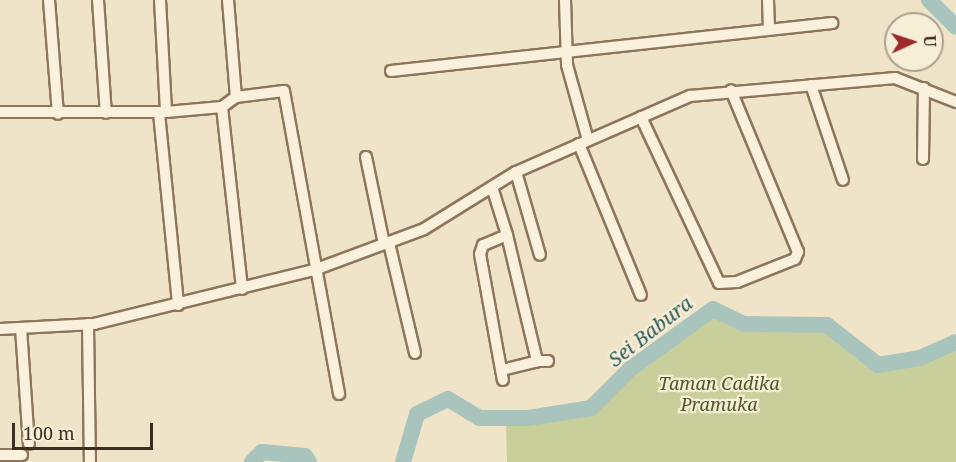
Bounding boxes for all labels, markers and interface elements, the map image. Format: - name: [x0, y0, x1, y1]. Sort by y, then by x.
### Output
- north arrow: [884, 12, 944, 72]
- text: U: [919, 35, 941, 48]
- water label: Sei Babura: [603, 291, 697, 371]
- park label: Taman Cadika Pramuka: [658, 373, 780, 416]
- scale bar: [15, 411, 156, 449]
- text: 100 m: [23, 421, 75, 445]

